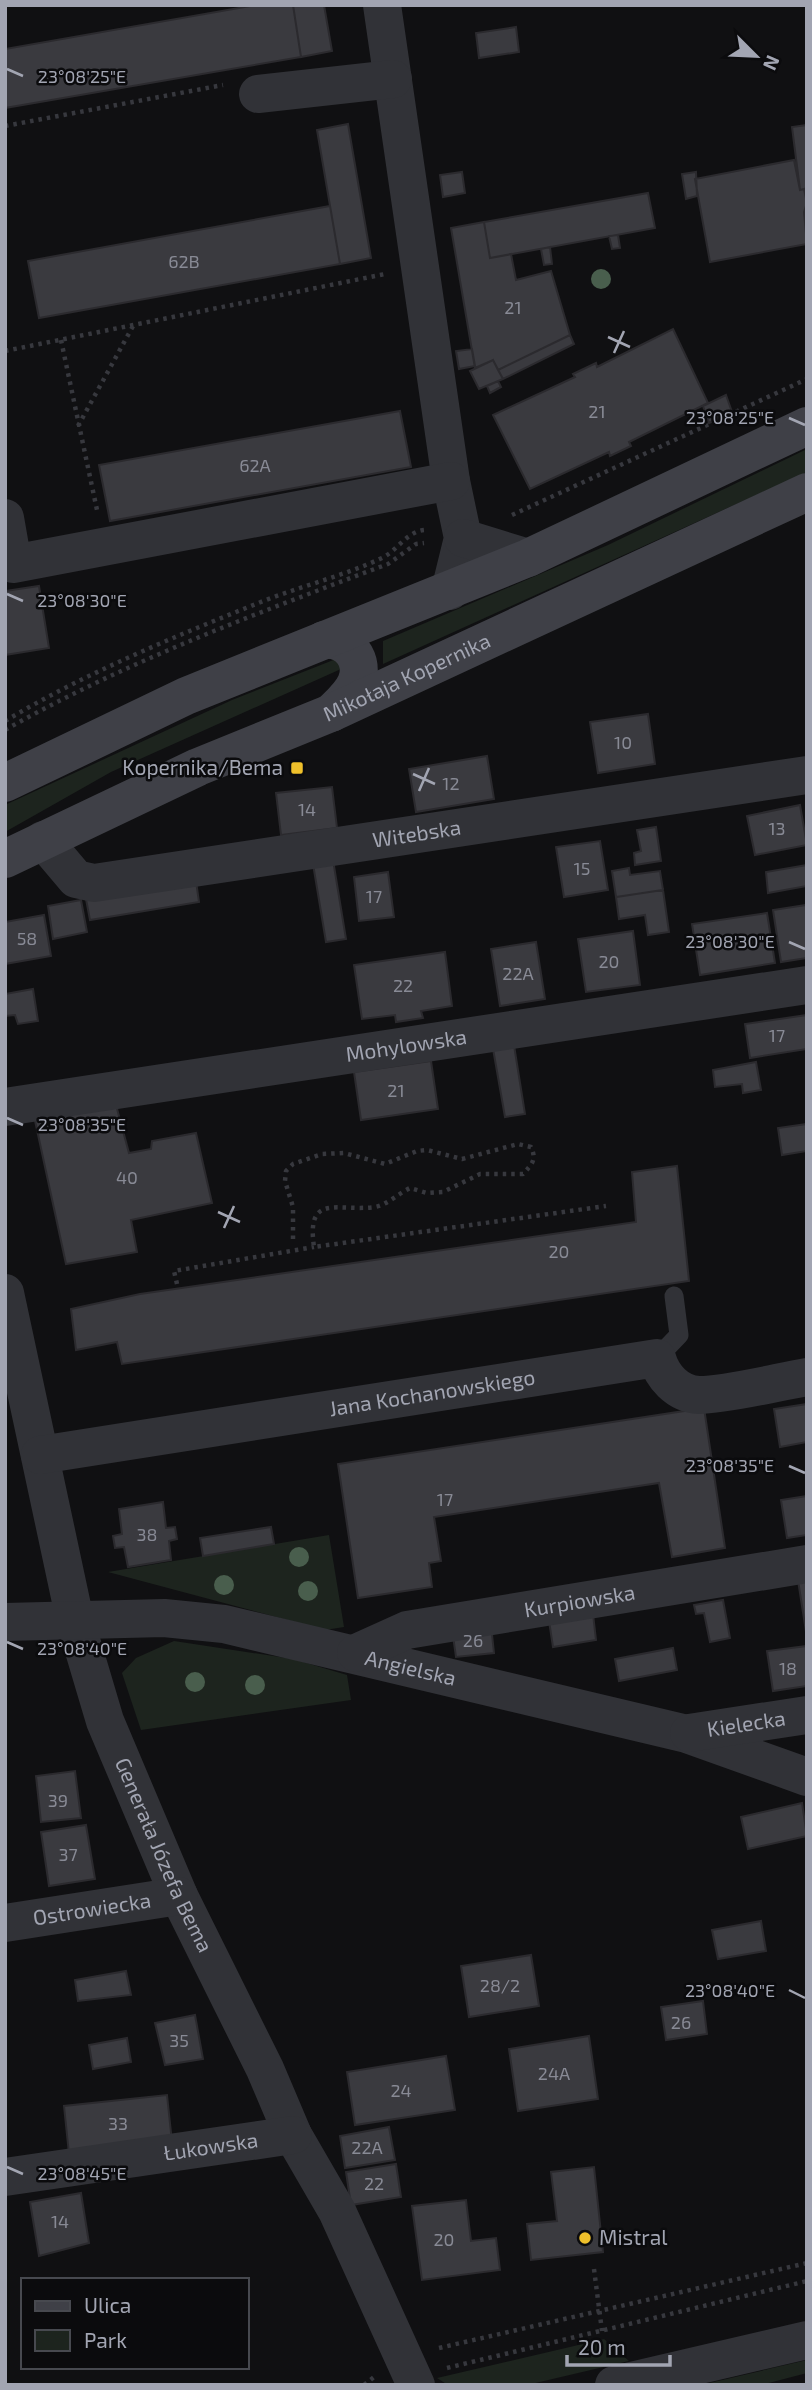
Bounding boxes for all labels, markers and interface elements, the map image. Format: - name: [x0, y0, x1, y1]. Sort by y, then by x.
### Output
- north arrow: [721, 21, 791, 91]
- text: N: [759, 52, 785, 74]
- text: 23°08'25"E: [38, 65, 126, 87]
- house number: 62B: [168, 250, 200, 272]
- house number: 21: [504, 296, 522, 318]
- house number: 21: [588, 400, 606, 422]
- text: 23°08'25"E: [686, 406, 774, 428]
- house number: 62A: [239, 454, 272, 476]
- text: 23°08'30"E: [37, 589, 127, 611]
- street label: Mikołaja Kopernika: [319, 627, 494, 726]
- house number: 10: [614, 731, 632, 753]
- place label: Kopernika/Bema: [122, 754, 283, 779]
- marker: Kopernika/Bema: [289, 760, 305, 776]
- house number: 12: [442, 772, 460, 794]
- house number: 14: [298, 798, 316, 820]
- street label: Witebska: [371, 814, 463, 852]
- house number: 13: [768, 817, 786, 839]
- house number: 15: [574, 857, 590, 879]
- house number: 17: [366, 885, 382, 907]
- house number: 58: [17, 927, 37, 949]
- text: 23°08'30"E: [685, 930, 775, 952]
- house number: 20: [599, 950, 619, 972]
- house number: 22A: [502, 962, 535, 984]
- house number: 22: [393, 974, 413, 996]
- street label: Mohylowska: [344, 1023, 468, 1066]
- house number: 17: [769, 1024, 785, 1046]
- house number: 21: [387, 1079, 405, 1101]
- text: 23°08'35"E: [38, 1113, 126, 1135]
- house number: 40: [116, 1166, 138, 1188]
- house number: 20: [549, 1240, 569, 1262]
- street label: Jana Kochanowskiego: [327, 1363, 537, 1420]
- text: 23°08'35"E: [686, 1454, 774, 1476]
- house number: 17: [437, 1488, 453, 1510]
- house number: 38: [137, 1523, 157, 1545]
- street label: Kurpiowska: [522, 1579, 637, 1621]
- house number: 26: [463, 1629, 483, 1651]
- text: 23°08'40"E: [37, 1637, 127, 1659]
- street label: Angielska: [363, 1644, 459, 1690]
- house number: 18: [779, 1657, 797, 1679]
- street label: Kielecka: [705, 1704, 787, 1741]
- street label: Generała Józefa Bema: [111, 1753, 219, 1956]
- house number: 39: [48, 1789, 68, 1811]
- house number: 37: [58, 1843, 78, 1865]
- street label: Ostrowiecka: [31, 1887, 152, 1930]
- house number: 28/2: [480, 1974, 520, 1996]
- text: 23°08'40"E: [685, 1979, 775, 2001]
- house number: 26: [671, 2011, 691, 2033]
- house number: 35: [169, 2029, 189, 2051]
- house number: 24A: [538, 2062, 571, 2084]
- house number: 24: [390, 2079, 412, 2101]
- house number: 33: [108, 2112, 128, 2134]
- street label: Łukowska: [162, 2126, 260, 2165]
- house number: 22A: [351, 2136, 384, 2158]
- text: 23°08'45"E: [38, 2162, 127, 2184]
- house number: 22: [364, 2172, 384, 2194]
- house number: 14: [51, 2210, 69, 2232]
- place label: Mistral: [599, 2224, 668, 2249]
- house number: 20: [434, 2228, 454, 2250]
- marker: Mistral: [577, 2230, 593, 2246]
- legend: [21, 2278, 248, 2369]
- text: Ulica: [84, 2292, 131, 2317]
- scale bar: [567, 2324, 670, 2368]
- text: Park: [84, 2327, 127, 2352]
- text: 20 m: [578, 2334, 626, 2359]

